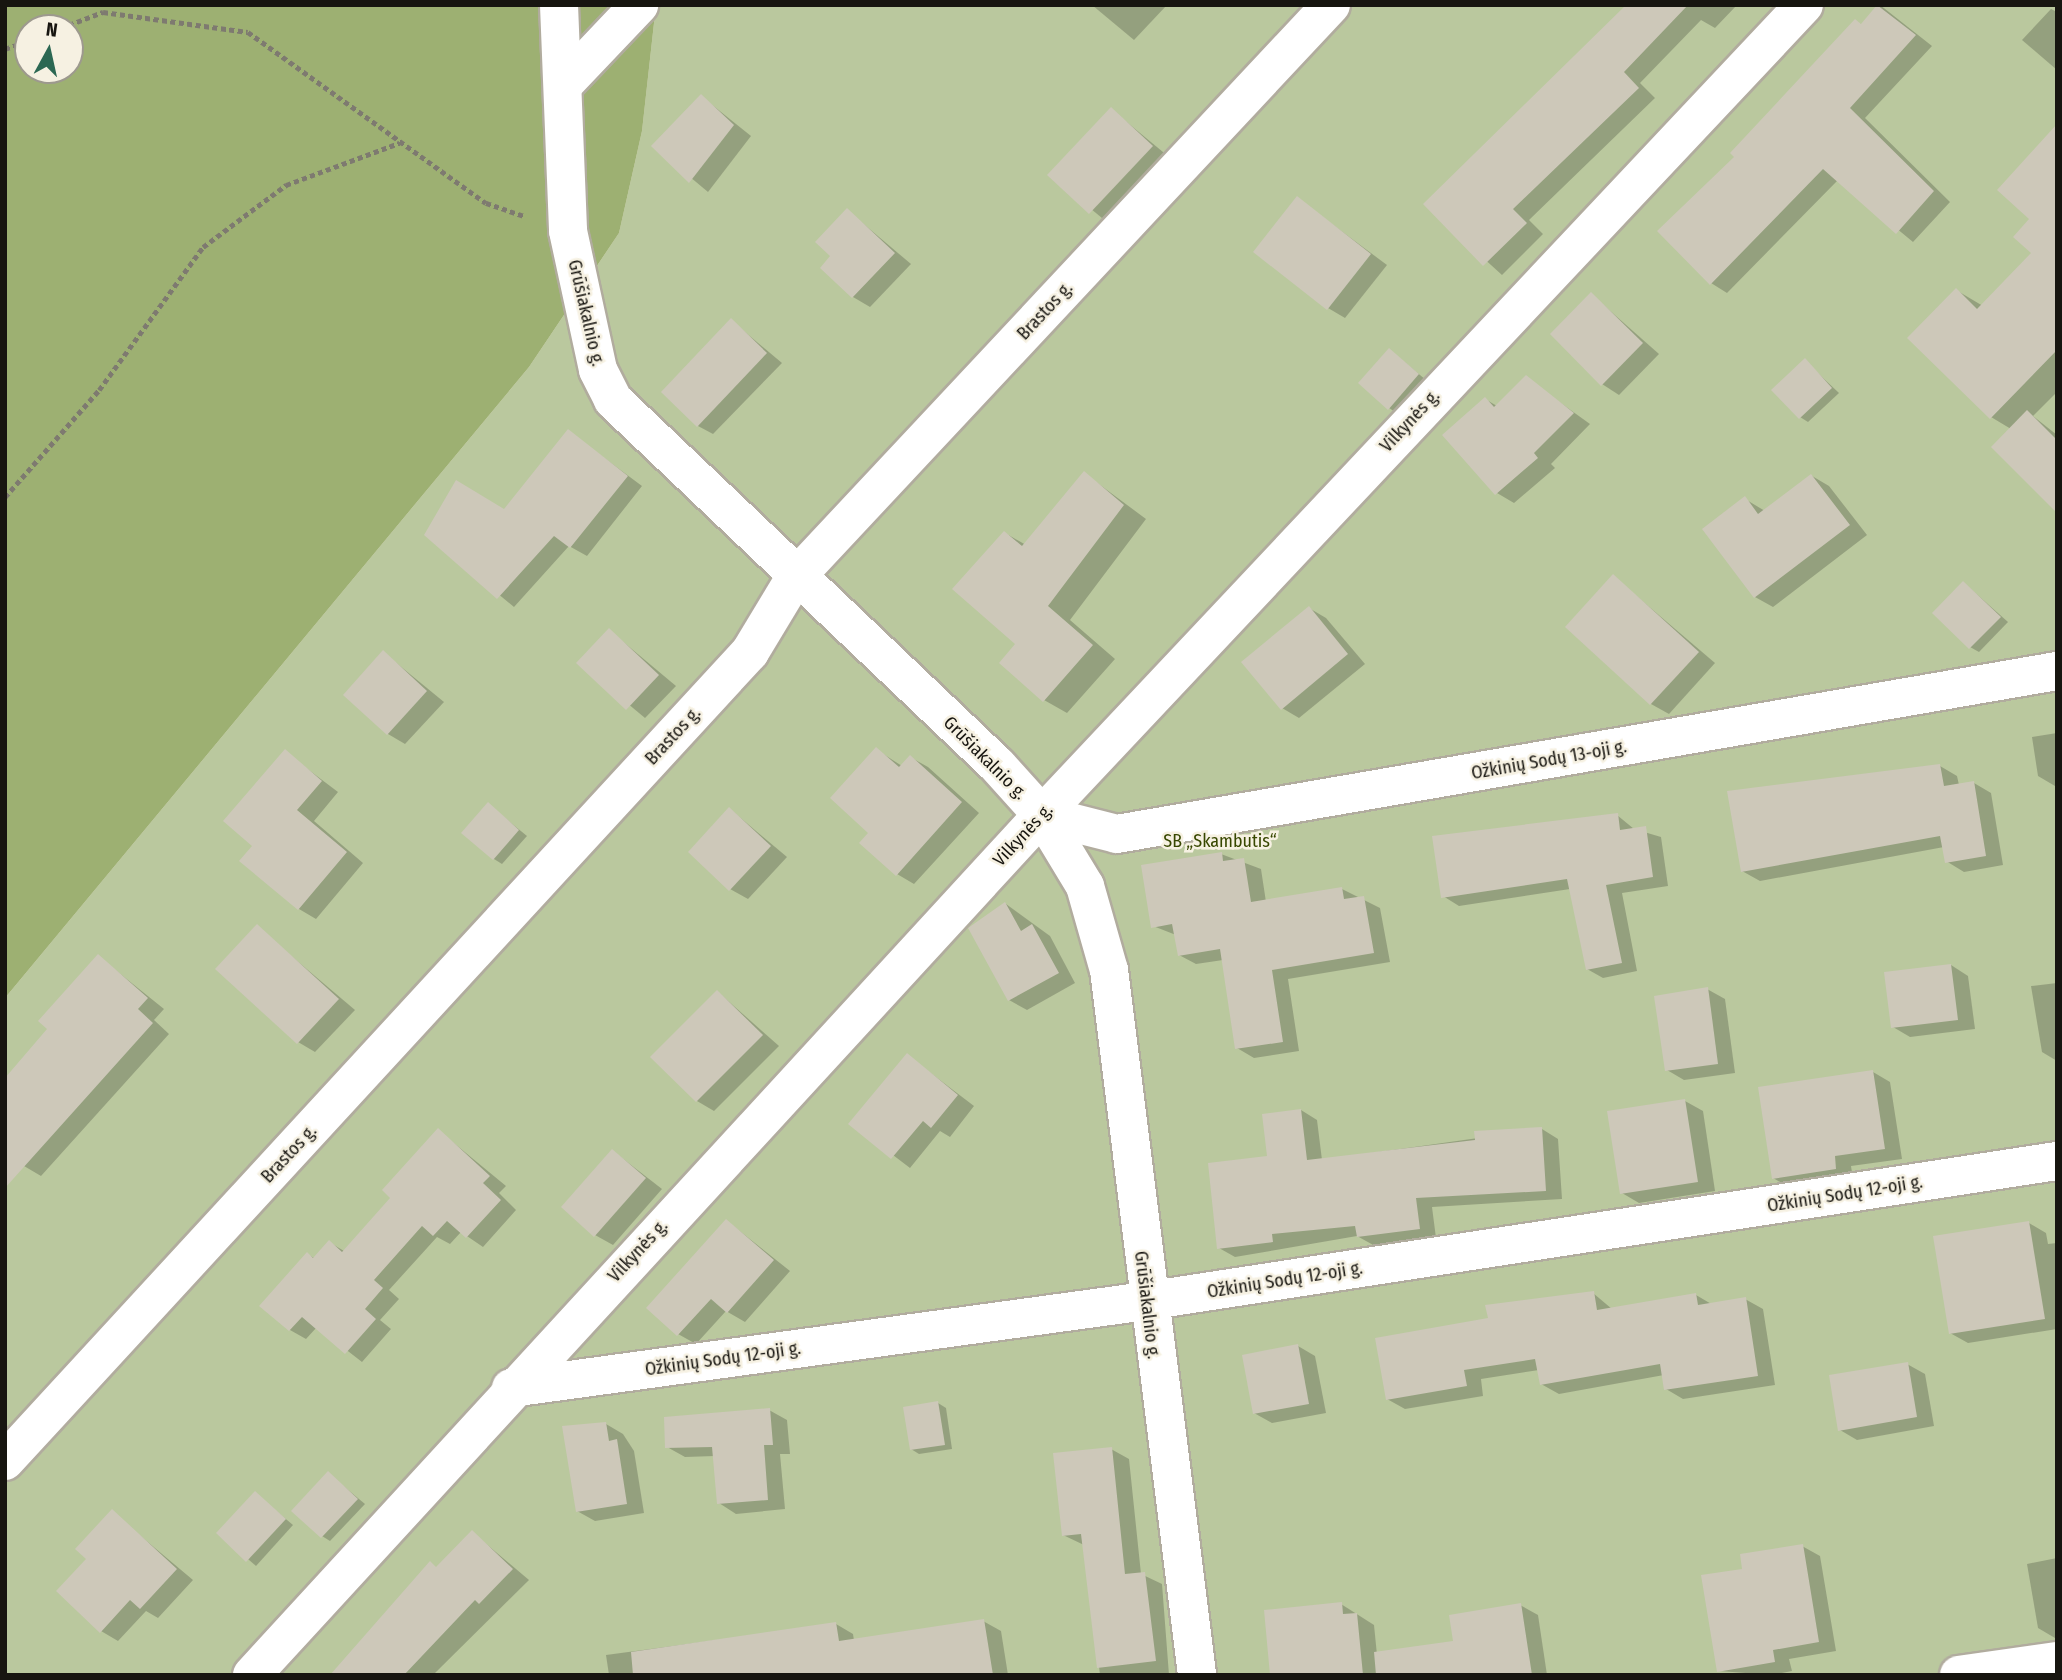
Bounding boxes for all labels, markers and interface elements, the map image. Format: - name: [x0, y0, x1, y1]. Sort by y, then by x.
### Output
- north arrow: [14, 14, 84, 84]
- text: N: [44, 18, 59, 42]
- street label: Grūšiakalnio g.: [563, 258, 609, 368]
- street label: Brastos g.: [1013, 278, 1077, 344]
- street label: Vilkynės g.: [1376, 385, 1444, 457]
- street label: Brastos g.: [641, 703, 705, 769]
- street label: Grūšiakalnio g.: [939, 712, 1031, 804]
- street label: Ožkinių Sodų 13-oji g.: [1470, 736, 1628, 784]
- street label: Vilkynės g.: [989, 799, 1057, 871]
- park label: SB „Skambutis“: [1163, 830, 1277, 852]
- street label: Brastos g.: [257, 1121, 321, 1187]
- street label: Ožkinių Sodų 12-oji g.: [1766, 1171, 1924, 1217]
- street label: Vilkynės g.: [604, 1215, 672, 1287]
- street label: Grūšiakalnio g.: [1130, 1250, 1164, 1360]
- street label: Ožkinių Sodų 12-oji g.: [1206, 1257, 1364, 1303]
- street label: Ožkinių Sodų 12-oji g.: [644, 1337, 802, 1381]

